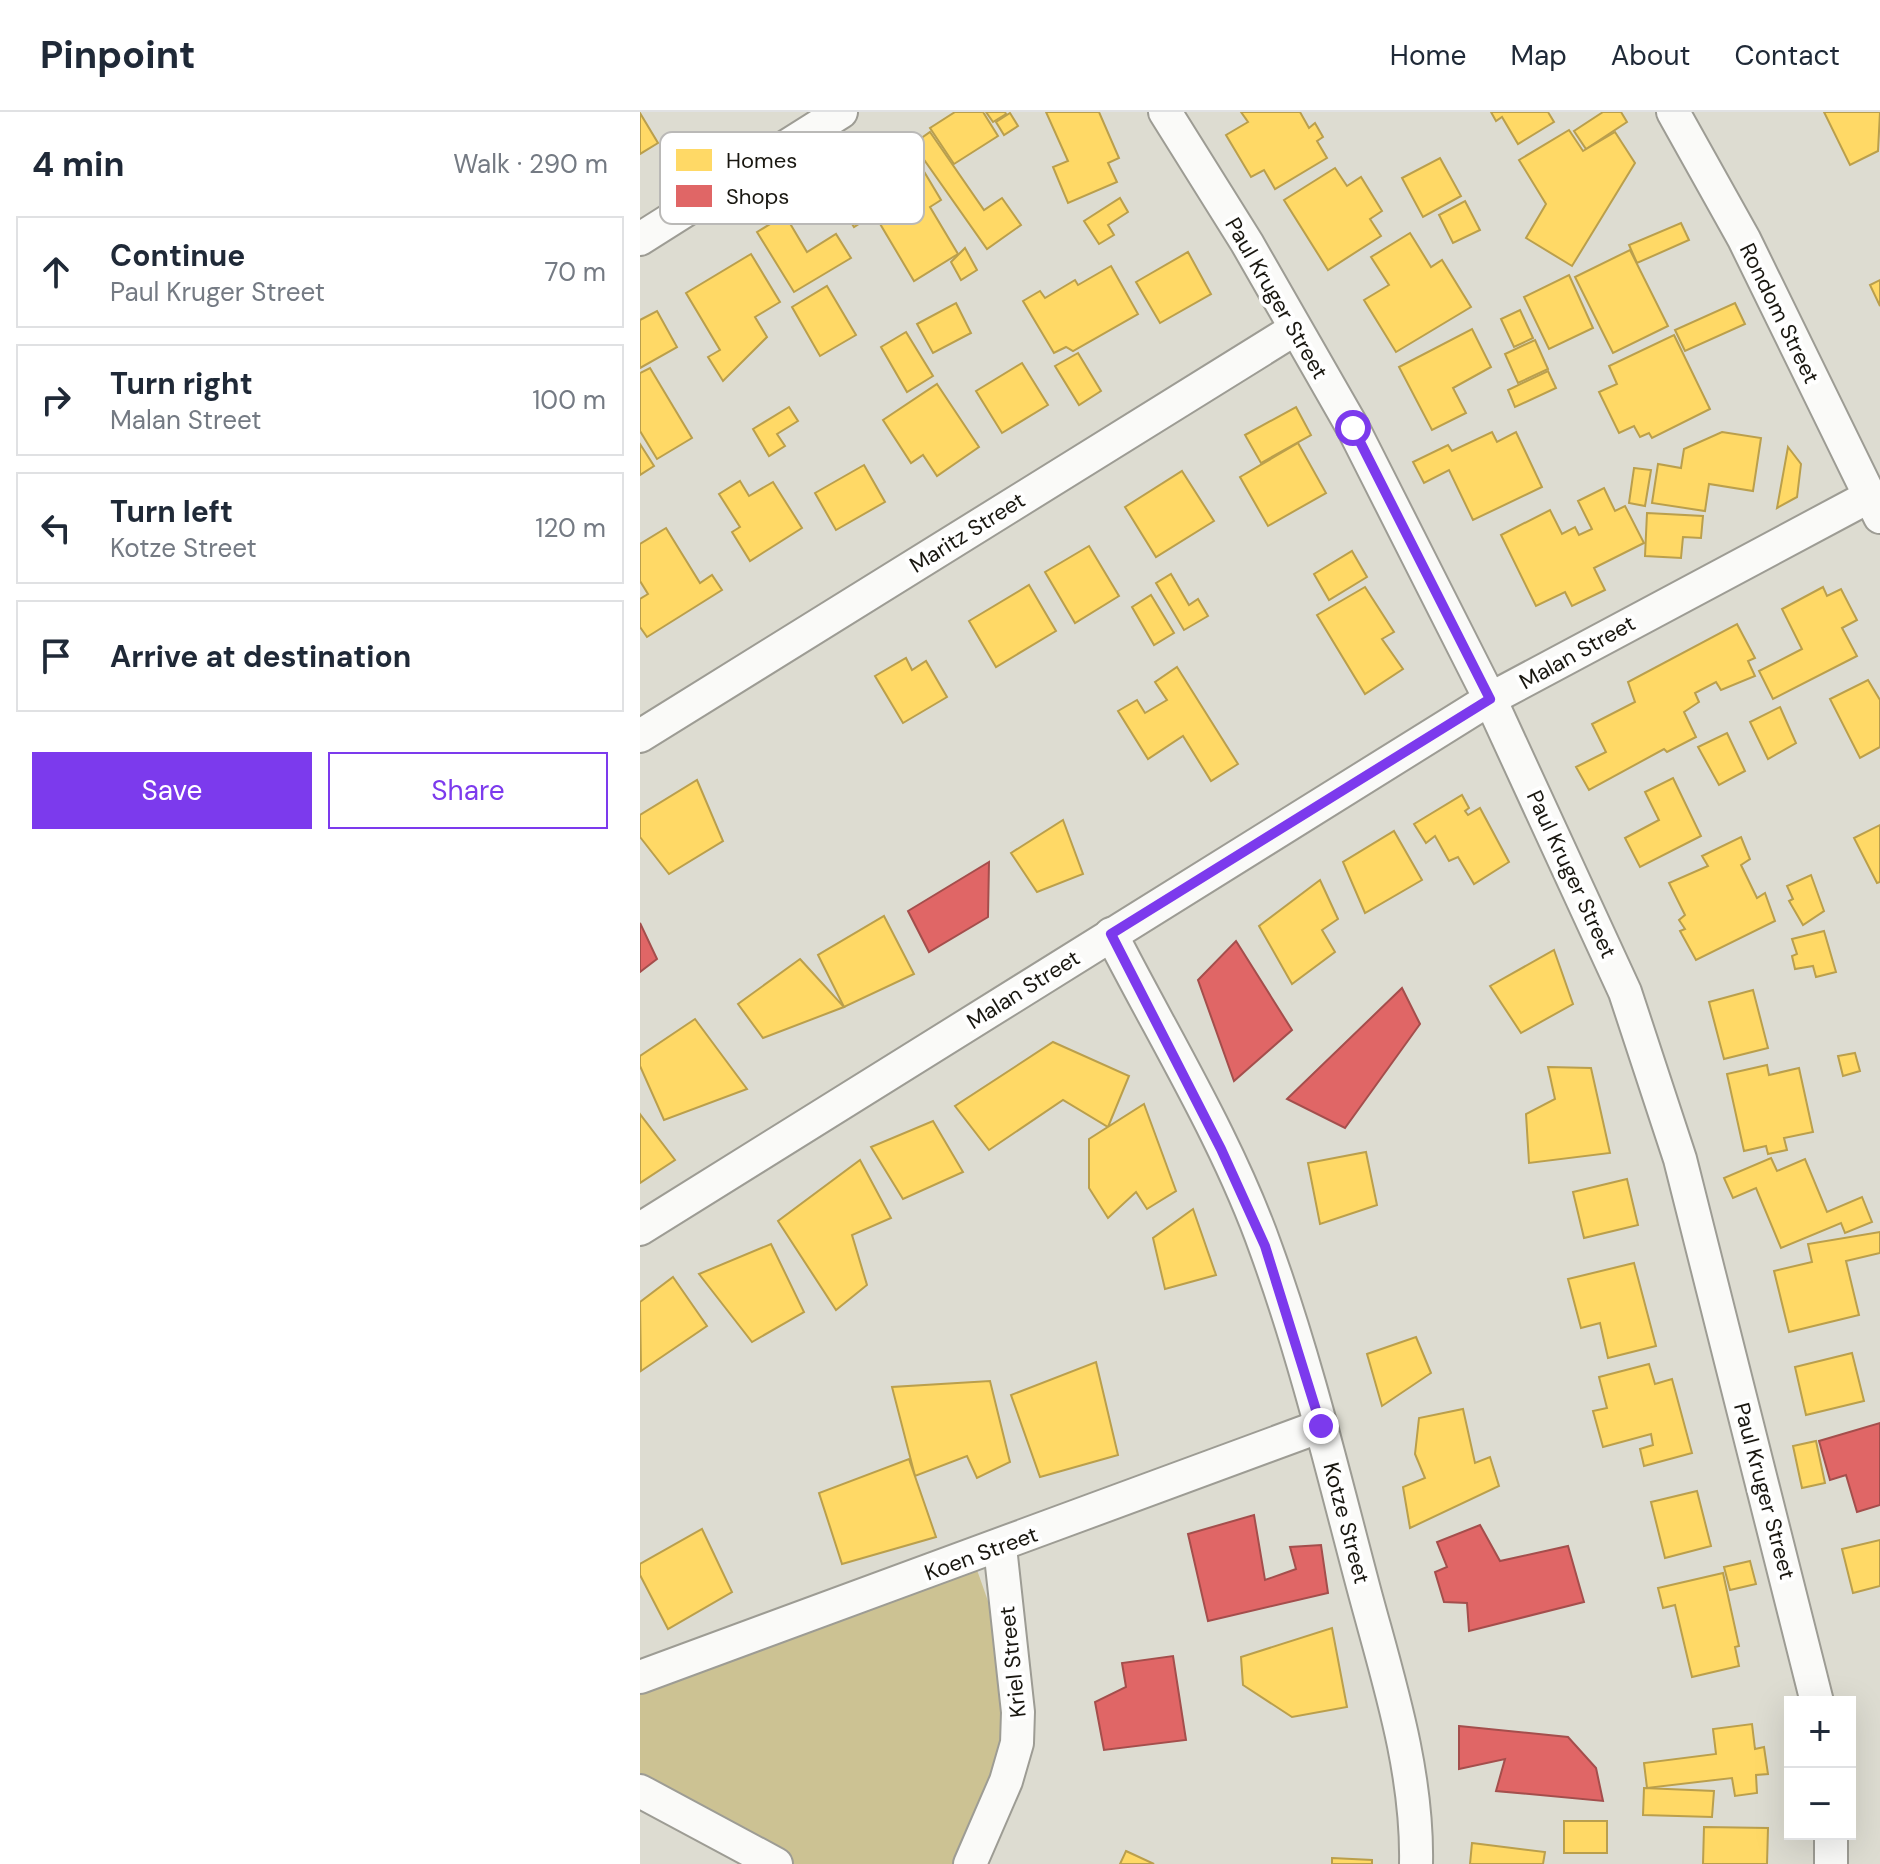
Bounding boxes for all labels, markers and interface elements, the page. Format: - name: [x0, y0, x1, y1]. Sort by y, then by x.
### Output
- text: Pinpoint: [40, 30, 196, 80]
- text: Home: [1390, 37, 1466, 74]
- text: Map: [1510, 37, 1567, 74]
- text: About: [1611, 37, 1690, 74]
- text: Contact: [1734, 37, 1840, 74]
- legend: [660, 132, 924, 224]
- text: 4 min: [32, 142, 124, 187]
- text: Homes: [726, 146, 797, 175]
- text: Walk · 290 m: [453, 147, 608, 181]
- text: Shops: [726, 182, 789, 211]
- street label: Paul Kruger Street: [1219, 212, 1335, 384]
- text: Continue: [110, 236, 245, 275]
- street label: Rondom Street: [1733, 238, 1826, 388]
- icon: ahead: [34, 250, 78, 294]
- text: 70 m: [545, 255, 606, 289]
- text: Paul Kruger Street: [110, 275, 325, 309]
- text: Turn right: [110, 364, 253, 403]
- icon: right: [34, 378, 78, 422]
- text: 100 m: [532, 383, 606, 417]
- text: Malan Street: [110, 403, 261, 437]
- route start: [1335, 410, 1371, 446]
- street label: Maritz Street: [904, 485, 1030, 579]
- text: Turn left: [110, 492, 233, 531]
- icon: left: [34, 506, 78, 550]
- text: 120 m: [535, 511, 606, 545]
- text: Kotze Street: [110, 531, 257, 565]
- street label: Malan Street: [1514, 609, 1640, 696]
- icon: arrive: [34, 634, 78, 678]
- text: Arrive at destination: [110, 637, 411, 676]
- button: Save: [32, 752, 312, 829]
- button: Share: [328, 752, 608, 829]
- street label: Paul Kruger Street: [1520, 786, 1623, 963]
- street label: Malan Street: [961, 943, 1085, 1036]
- street label: Paul Kruger Street: [1727, 1400, 1802, 1583]
- route end: [1303, 1408, 1339, 1444]
- street label: Kotze Street: [1316, 1459, 1377, 1587]
- street label: Koen Street: [921, 1520, 1042, 1587]
- street label: Kriel Street: [992, 1605, 1033, 1719]
- map controls: [1784, 1696, 1856, 1840]
- button: +: [1784, 1696, 1856, 1768]
- button: −: [1784, 1768, 1856, 1840]

